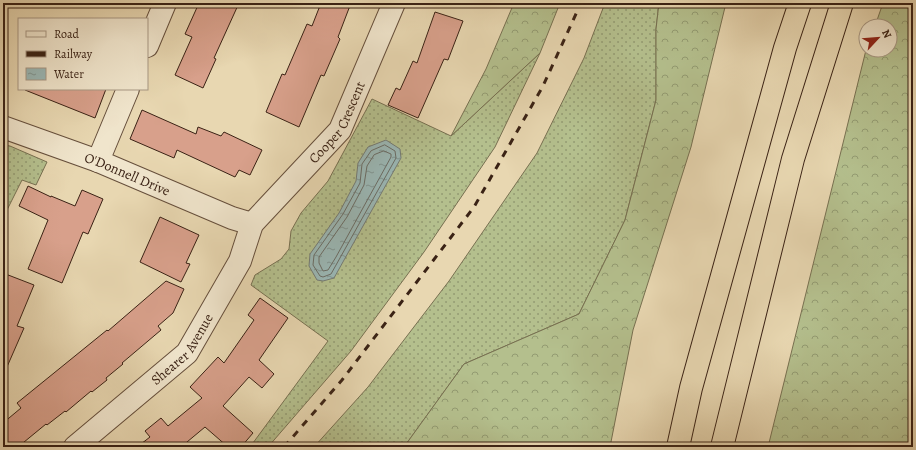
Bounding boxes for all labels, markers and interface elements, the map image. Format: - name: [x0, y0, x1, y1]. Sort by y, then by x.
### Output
- legend: [18, 18, 148, 90]
- north arrow: [858, 18, 898, 58]
- text: Road: [54, 26, 80, 42]
- text: N: [878, 27, 895, 41]
- text: Railway: [54, 46, 93, 62]
- text: Water: [53, 66, 84, 82]
- street label: Cooper Crescent: [305, 78, 370, 168]
- street label: O'Donnell Drive: [82, 148, 173, 201]
- street label: Shearer Avenue: [147, 310, 218, 389]

